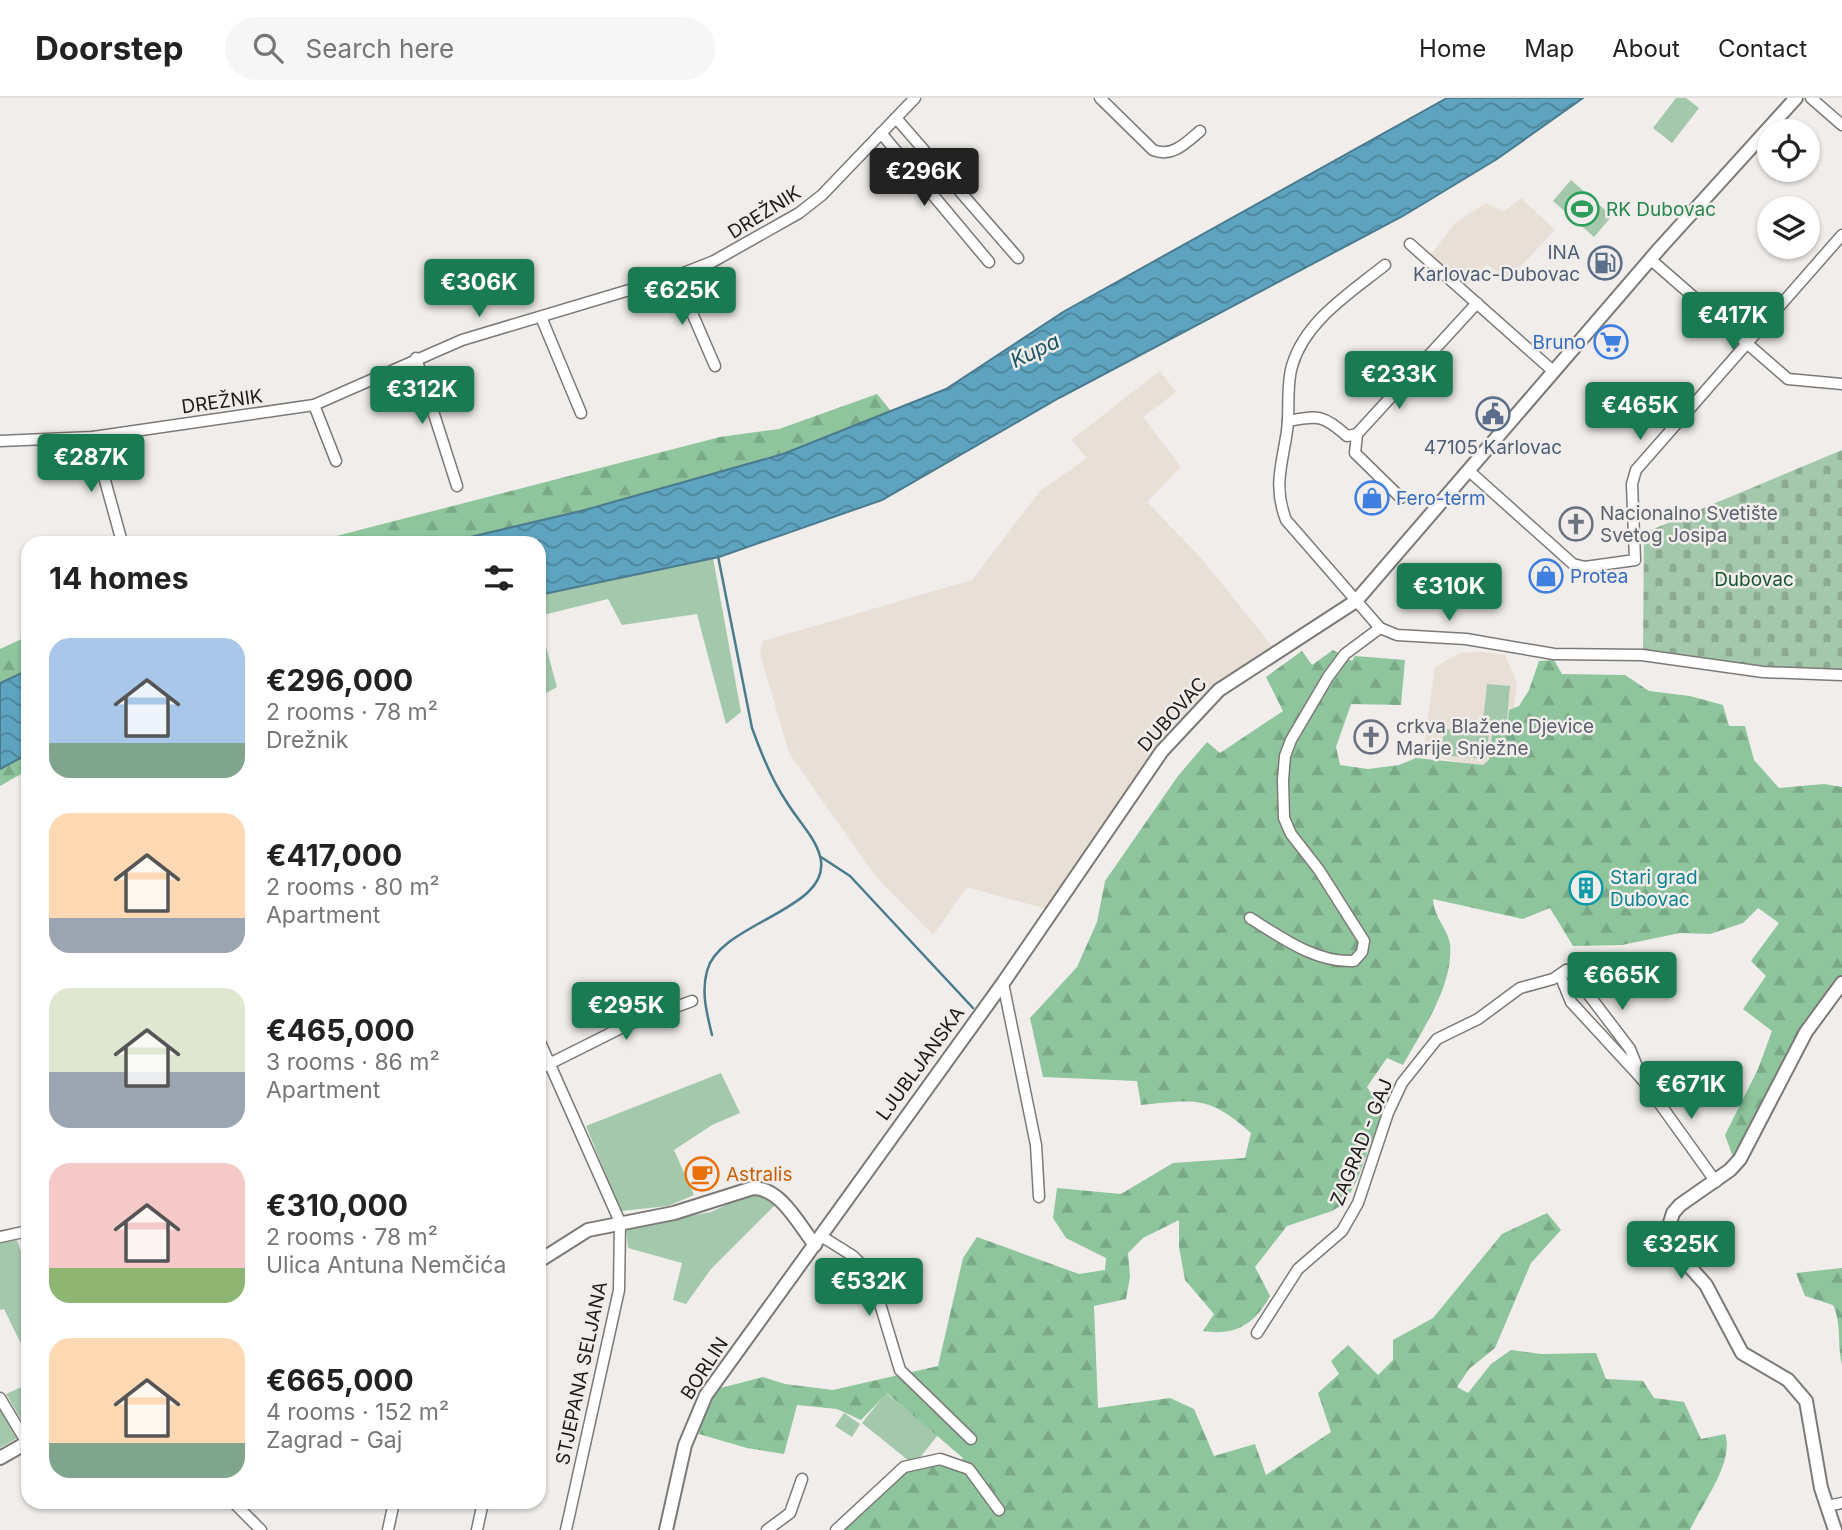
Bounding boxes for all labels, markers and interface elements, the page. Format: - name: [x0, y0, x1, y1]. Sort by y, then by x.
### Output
- search box: [225, 17, 715, 80]
- text: Doorstep: [35, 28, 183, 68]
- icon: search: [249, 29, 287, 67]
- text: Search here: [305, 33, 454, 64]
- text: Home: [1419, 34, 1486, 63]
- text: Map: [1524, 34, 1574, 63]
- text: About: [1612, 34, 1680, 63]
- text: Contact: [1718, 34, 1807, 63]
- map controls: [1757, 119, 1820, 259]
- button: locate: [1757, 119, 1820, 182]
- pin: €296K: [875, 148, 973, 208]
- text: €296K: [886, 157, 962, 185]
- street label: DREŽNIK: [724, 181, 805, 244]
- sports icon: RK Dubovac: [1563, 190, 1601, 228]
- button: layers: [1757, 196, 1820, 259]
- place label: RK Dubovac: [1606, 198, 1716, 221]
- place label: INA Karlovac-Dubovac: [1413, 241, 1580, 286]
- fuel station icon: INA Karlovac-Dubovac: [1586, 244, 1624, 282]
- pin: €306K: [430, 260, 528, 319]
- text: €306K: [440, 268, 518, 296]
- pin: €625K: [633, 268, 731, 327]
- text: €625K: [644, 276, 720, 304]
- pin: €417K: [1684, 292, 1782, 352]
- text: €417K: [1698, 301, 1768, 329]
- supermarket icon: Bruno: [1592, 323, 1630, 361]
- water label: Kupa: [1006, 328, 1064, 373]
- place label: Bruno: [1533, 331, 1586, 354]
- pin: €233K: [1350, 352, 1448, 411]
- text: €233K: [1361, 360, 1437, 388]
- pin: €312K: [373, 366, 471, 426]
- text: €312K: [386, 375, 458, 403]
- pin: €465K: [1591, 382, 1689, 442]
- street label: DREŽNIK: [180, 384, 264, 419]
- text: €465K: [1601, 391, 1679, 419]
- public building icon: 47105 Karlovac: [1474, 395, 1512, 433]
- pin: €287K: [42, 434, 140, 494]
- place label: 47105 Karlovac: [1424, 436, 1562, 459]
- text: €287K: [53, 443, 129, 471]
- shop icon: Fero-term: [1353, 479, 1391, 517]
- place label: Fero-term: [1396, 487, 1486, 510]
- place label: Nacionalno Svetište Svetog Josipa: [1600, 502, 1778, 547]
- church icon: Nacionalno Svetište Svetog Josipa: [1557, 505, 1595, 543]
- shop icon: Protea: [1527, 557, 1565, 595]
- icon: filters: [480, 559, 518, 597]
- text: 14 homes: [49, 560, 188, 596]
- pin: €310K: [1400, 564, 1498, 623]
- place label: Protea: [1570, 565, 1628, 588]
- park label: Dubovac: [1714, 568, 1794, 591]
- text: €310K: [1413, 572, 1485, 600]
- text: €296,000: [266, 662, 413, 698]
- icon: home: [105, 666, 189, 750]
- street label: DUBOVAC: [1133, 672, 1212, 756]
- text: 2 rooms · 78 m²: [266, 698, 438, 726]
- place label: crkva Blažene Djevice Marije Snježne: [1396, 715, 1594, 760]
- church icon: crkva Blažene Djevice Marije Snježne: [1352, 718, 1390, 756]
- text: Drežnik: [266, 726, 348, 754]
- text: €417,000: [266, 837, 402, 873]
- icon: home: [105, 841, 189, 925]
- place label: Stari grad Dubovac: [1610, 866, 1698, 911]
- building icon: Stari grad Dubovac: [1567, 869, 1605, 907]
- text: 2 rooms · 80 m²: [266, 873, 440, 901]
- text: Apartment: [266, 901, 380, 929]
- pin: €665K: [1573, 953, 1671, 1012]
- text: €665K: [1584, 961, 1660, 989]
- pin: €295K: [577, 982, 675, 1042]
- text: €295K: [588, 991, 664, 1019]
- street label: LJUBLJANSKA: [871, 1002, 969, 1125]
- text: €465,000: [266, 1012, 415, 1048]
- icon: home: [105, 1016, 189, 1100]
- text: 3 rooms · 86 m²: [266, 1048, 440, 1076]
- pin: €671K: [1642, 1062, 1740, 1121]
- text: €671K: [1656, 1070, 1726, 1098]
- street label: ZAGRAD - GAJ: [1326, 1075, 1397, 1209]
- text: Apartment: [266, 1076, 380, 1104]
- cafe icon: Astralis: [683, 1155, 721, 1193]
- place label: Astralis: [726, 1163, 792, 1186]
- text: €310,000: [266, 1187, 408, 1223]
- icon: home: [105, 1191, 189, 1275]
- pin: €325K: [1632, 1222, 1730, 1281]
- text: 2 rooms · 78 m²: [266, 1223, 438, 1251]
- text: €325K: [1643, 1230, 1719, 1258]
- text: Ulica Antuna Nemčića: [266, 1251, 506, 1279]
- pin: €532K: [820, 1258, 918, 1318]
- text: €532K: [831, 1267, 907, 1295]
- street label: STJEPANA SELJANA: [551, 1279, 612, 1467]
- street label: BORLIN: [676, 1333, 733, 1404]
- text: €665,000: [266, 1362, 414, 1398]
- icon: home: [105, 1366, 189, 1450]
- text: 4 rooms · 152 m²: [266, 1398, 449, 1426]
- text: Zagrad - Gaj: [266, 1426, 402, 1454]

